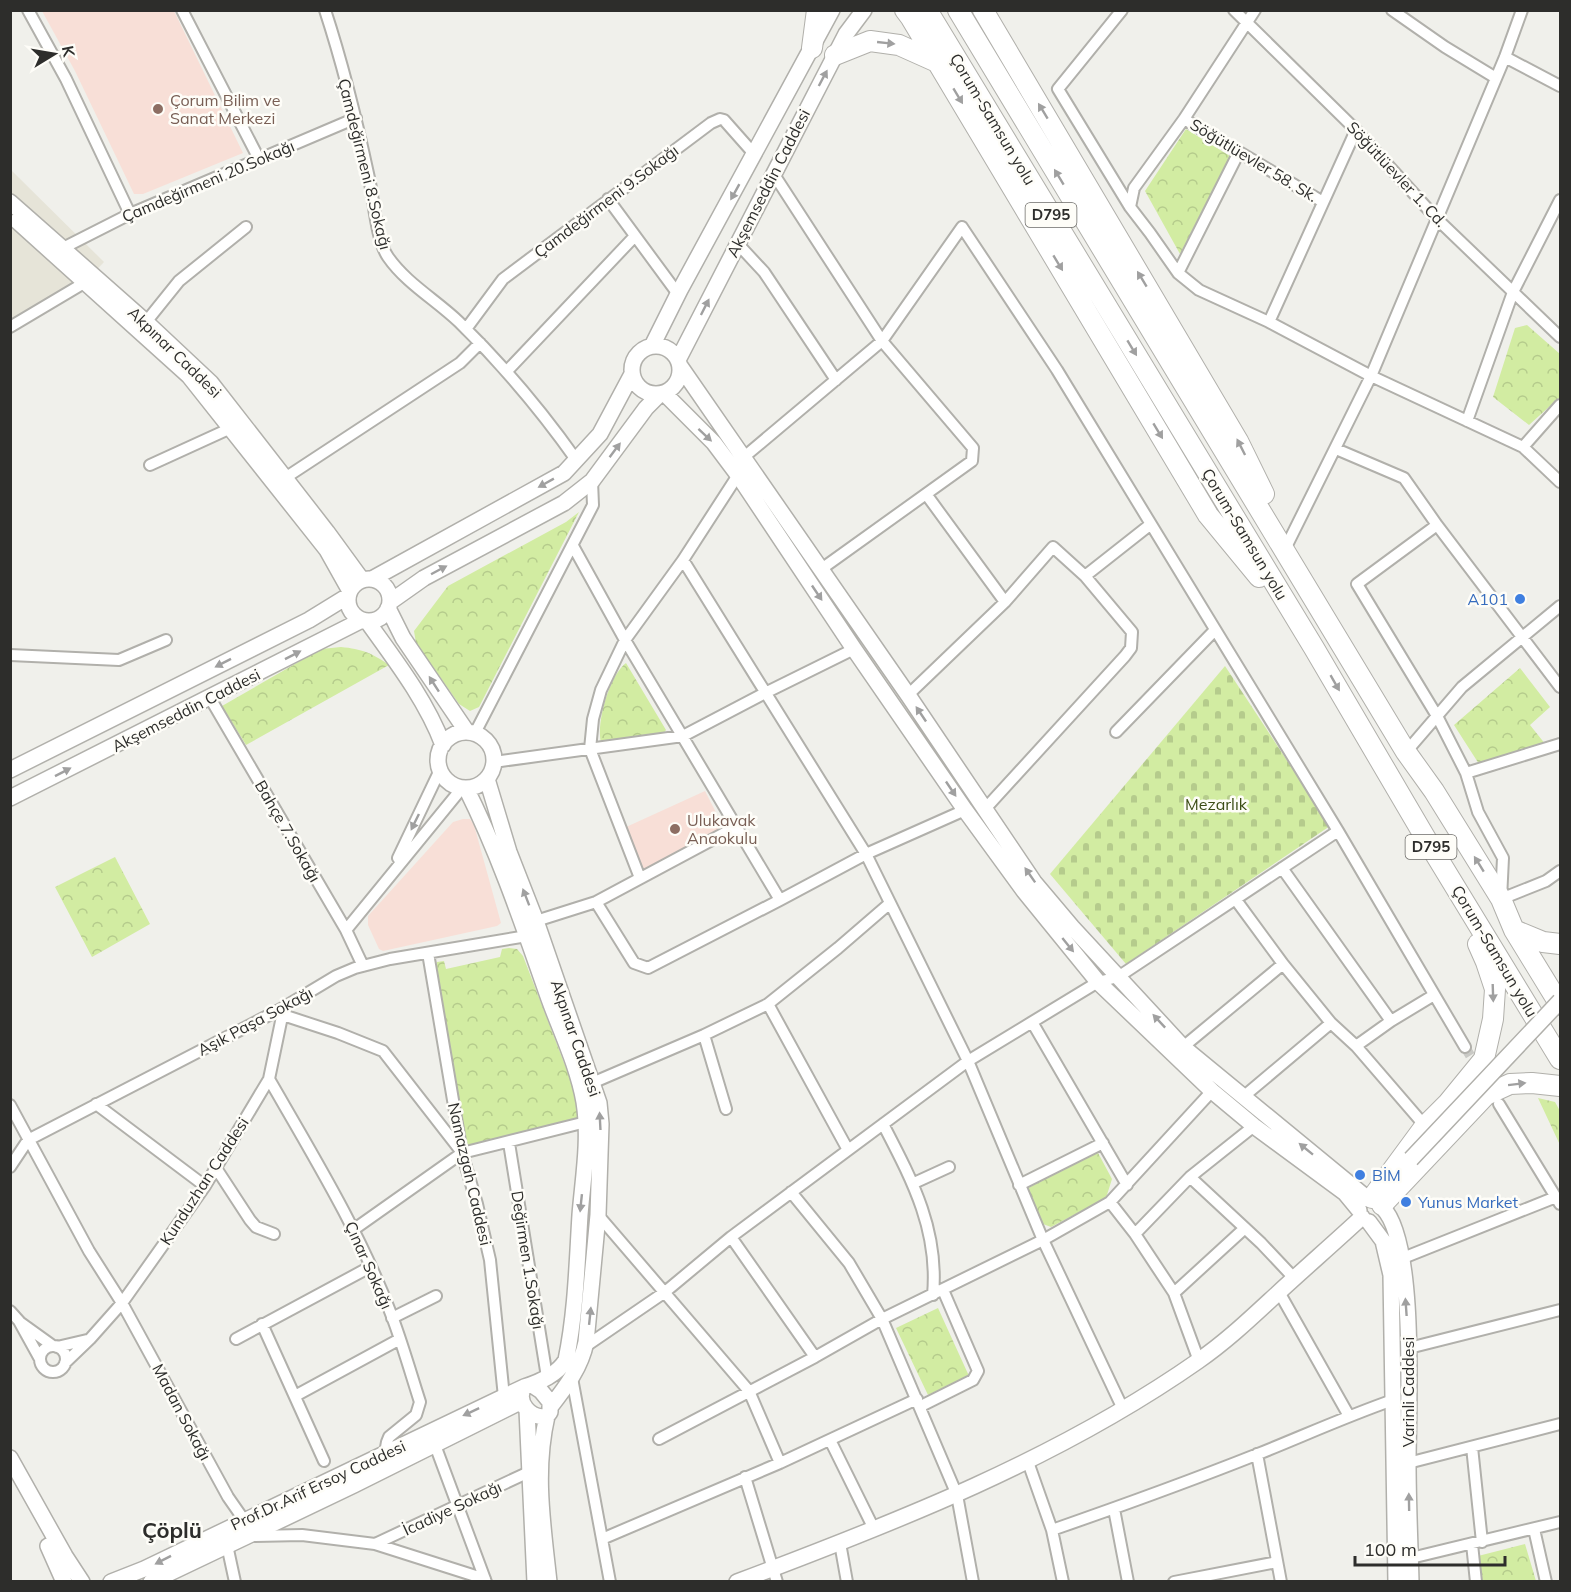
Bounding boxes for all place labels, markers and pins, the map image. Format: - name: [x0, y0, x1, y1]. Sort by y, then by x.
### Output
- place label: Çorum Bilim ve Sanat Merkezi: [170, 90, 280, 128]
- marker: Çorum Bilim ve Sanat Merkezi: [151, 102, 165, 116]
- place label: A101: [1467, 589, 1508, 609]
- marker: A101: [1513, 592, 1527, 606]
- place label: Ulukavak Anaokulu: [687, 810, 757, 848]
- marker: Ulukavak Anaokulu: [668, 822, 682, 836]
- place label: BİM: [1372, 1165, 1401, 1185]
- marker: BİM: [1353, 1168, 1367, 1182]
- place label: Yunus Market: [1417, 1192, 1518, 1212]
- marker: Yunus Market: [1399, 1195, 1413, 1209]

